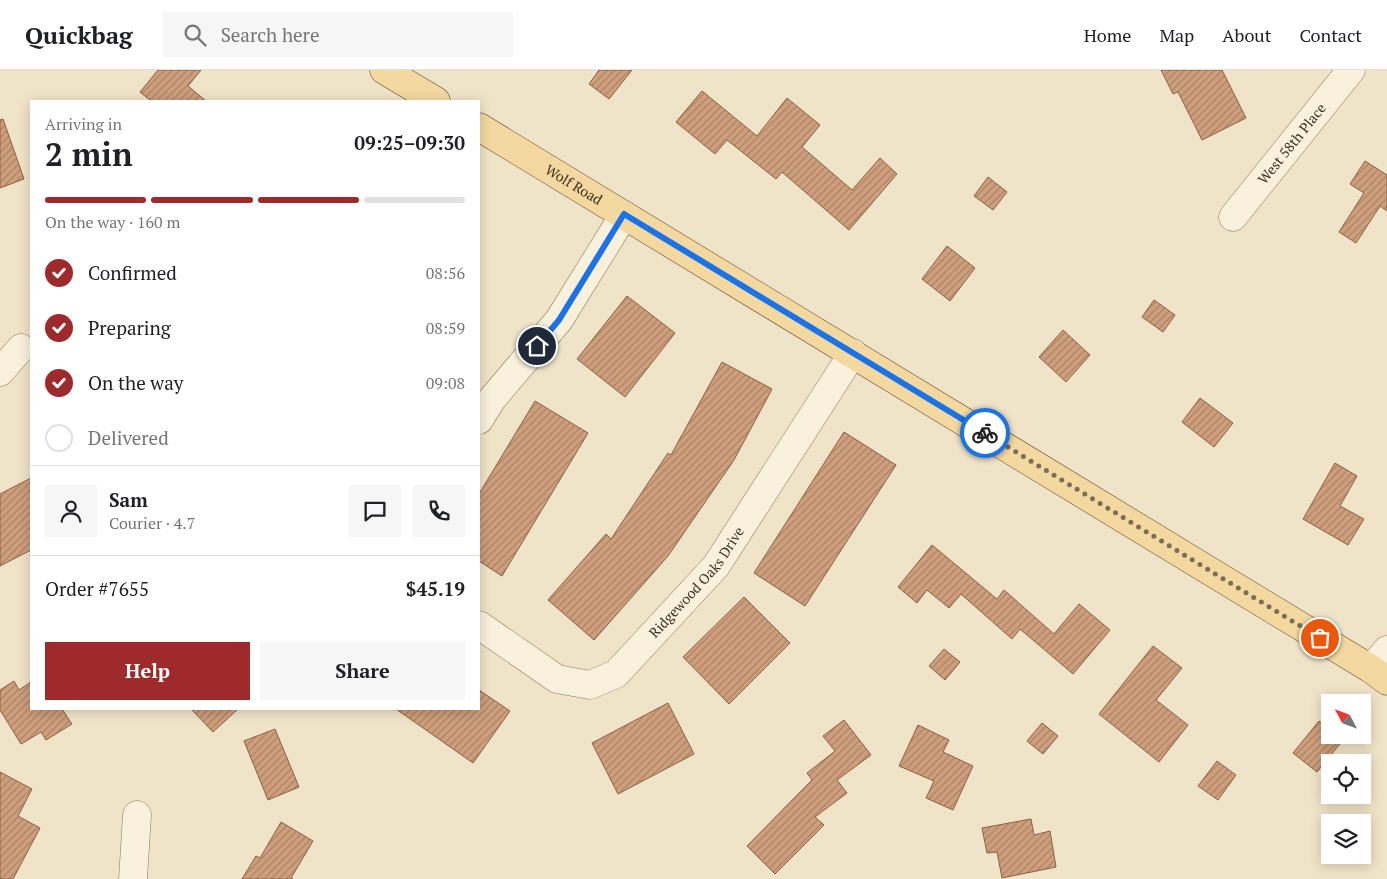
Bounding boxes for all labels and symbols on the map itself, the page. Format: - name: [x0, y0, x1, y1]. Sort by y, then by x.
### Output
- street label: West 58th Place: [1253, 99, 1330, 188]
- street label: Wolf Road: [542, 160, 606, 209]
- pin: [516, 325, 558, 367]
- courier: [960, 408, 1010, 458]
- street label: Ridgewood Oaks Drive: [644, 523, 748, 642]
- pin: [1299, 617, 1341, 659]
- north arrow: [1321, 694, 1371, 744]

